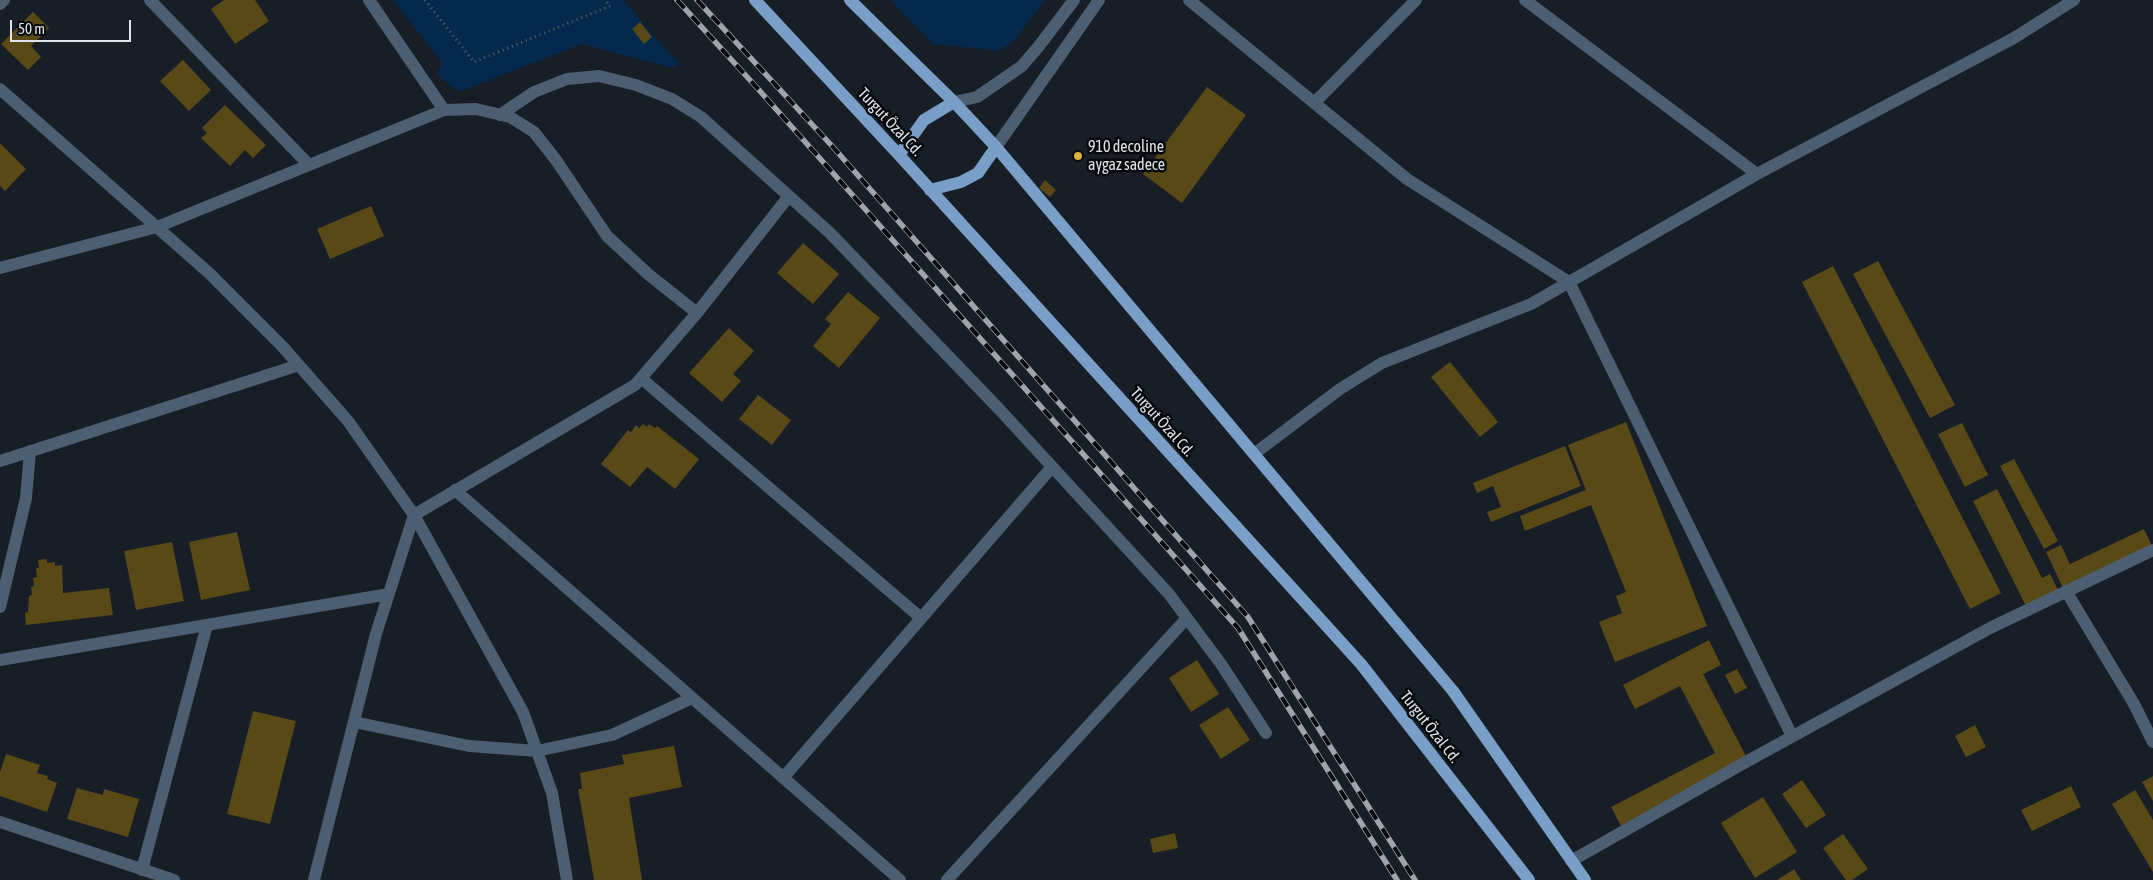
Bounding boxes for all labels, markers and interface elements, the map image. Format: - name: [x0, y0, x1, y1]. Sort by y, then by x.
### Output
- scale bar: [12, 10, 134, 42]
- text: 50 m: [18, 20, 45, 37]
- street label: Turgut Özal Cd.: [854, 84, 926, 160]
- place label: 910 decoline aygaz sadece: [1088, 137, 1165, 175]
- marker: 910 decoline aygaz sadece: [1072, 150, 1084, 162]
- street label: Turgut Özal Cd.: [1126, 384, 1198, 460]
- street label: Turgut Özal Cd.: [1396, 687, 1464, 767]

